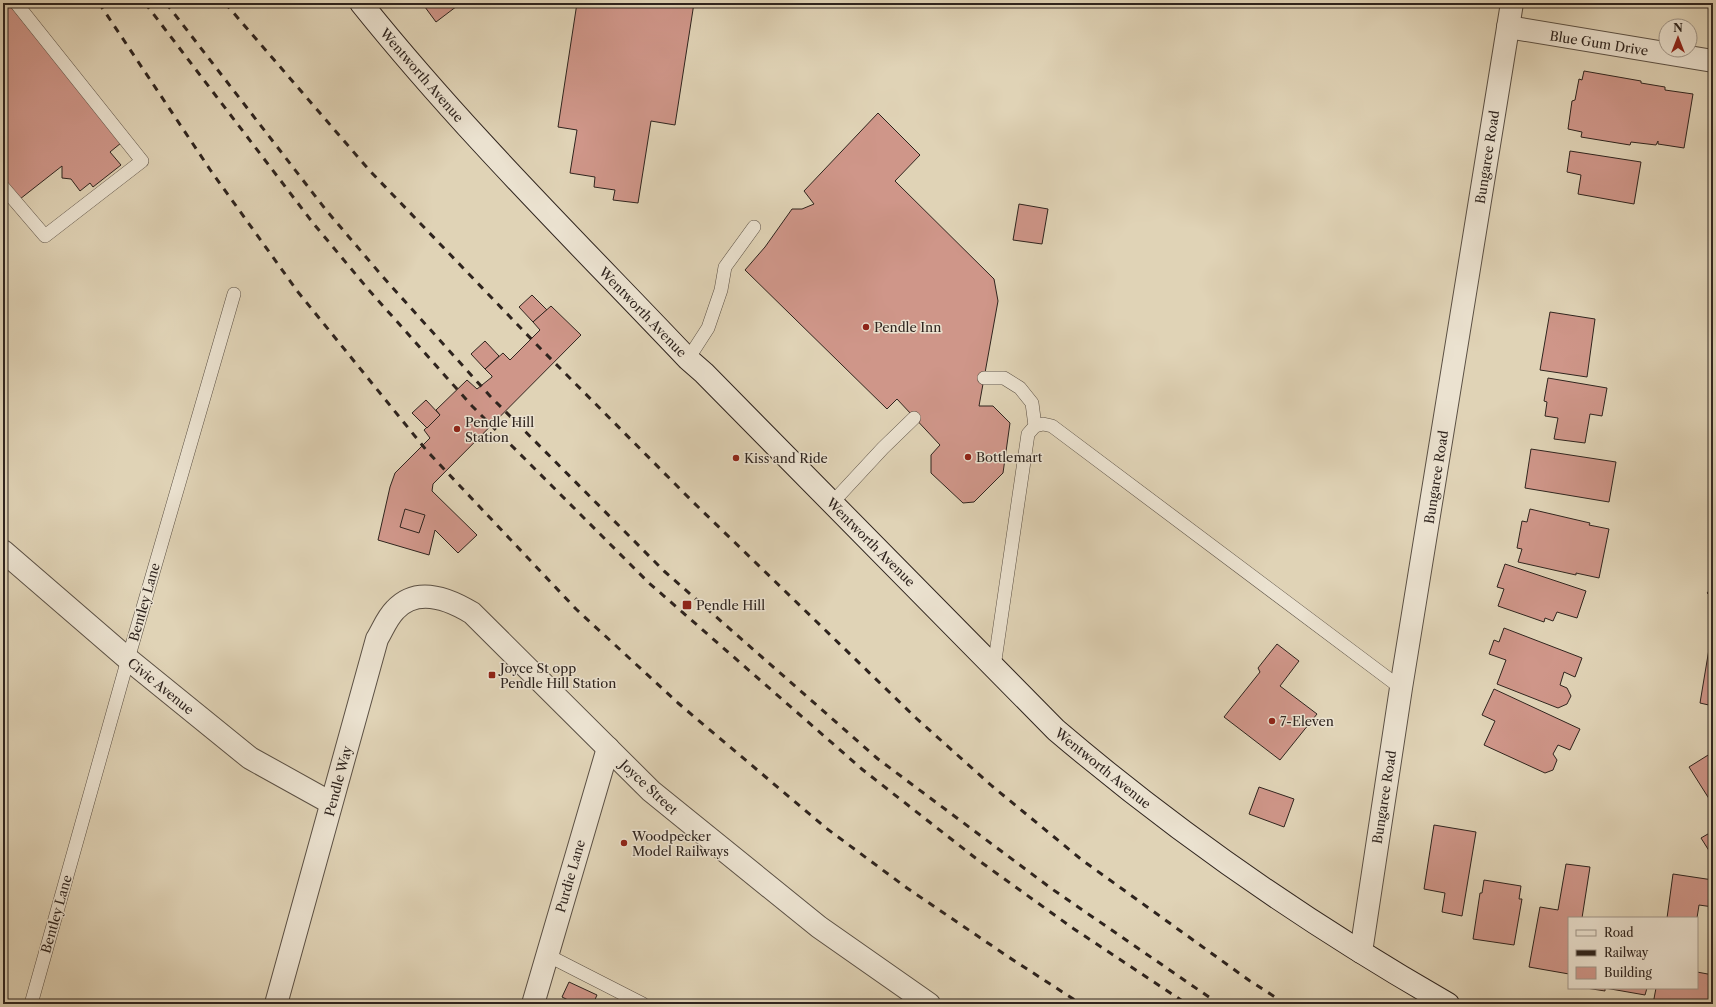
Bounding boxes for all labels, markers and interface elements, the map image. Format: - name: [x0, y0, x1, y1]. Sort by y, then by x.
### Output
- north arrow: [1658, 18, 1698, 58]
- text: N: [1673, 21, 1683, 35]
- street label: Wentworth Avenue: [376, 24, 467, 125]
- street label: Blue Gum Drive: [1549, 27, 1649, 59]
- street label: Bungaree Road: [1472, 109, 1502, 205]
- street label: Wentworth Avenue: [595, 263, 690, 360]
- place label: Pendle Inn: [874, 319, 941, 335]
- marker: Pendle Inn: [861, 322, 871, 332]
- place label: Pendle Hill Station: [465, 414, 534, 445]
- marker: Pendle Hill Station: [452, 424, 462, 434]
- street label: Bungaree Road: [1421, 429, 1451, 525]
- place label: Bottlemart: [976, 449, 1043, 465]
- place label: Kiss and Ride: [744, 450, 828, 466]
- marker: Bottlemart: [963, 452, 973, 462]
- marker: Kiss and Ride: [731, 453, 741, 463]
- street label: Wentworth Avenue: [823, 494, 919, 590]
- street label: Bentley Lane: [125, 561, 163, 643]
- place label: Pendle Hill: [696, 597, 765, 613]
- marker: Pendle Hill: [681, 599, 693, 611]
- street label: Civic Avenue: [125, 654, 197, 718]
- place label: Joyce St opp Pendle Hill Station: [498, 660, 616, 691]
- marker: Joyce St opp Pendle Hill Station: [487, 670, 497, 680]
- place label: 7-Eleven: [1280, 713, 1334, 729]
- marker: 7-Eleven: [1267, 716, 1277, 726]
- street label: Wentworth Avenue: [1051, 724, 1154, 812]
- street label: Pendle Way: [321, 743, 355, 818]
- street label: Bungaree Road: [1369, 749, 1399, 845]
- street label: Joyce Street: [615, 755, 682, 818]
- place label: Woodpecker Model Railways: [631, 828, 729, 859]
- street label: Purdie Lane: [552, 838, 588, 914]
- marker: Woodpecker Model Railways: [619, 838, 629, 848]
- street label: Bentley Lane: [37, 873, 75, 955]
- legend: [1568, 917, 1698, 989]
- text: Road: [1604, 925, 1634, 940]
- text: Railway: [1604, 945, 1649, 960]
- text: Building: [1604, 965, 1652, 980]

